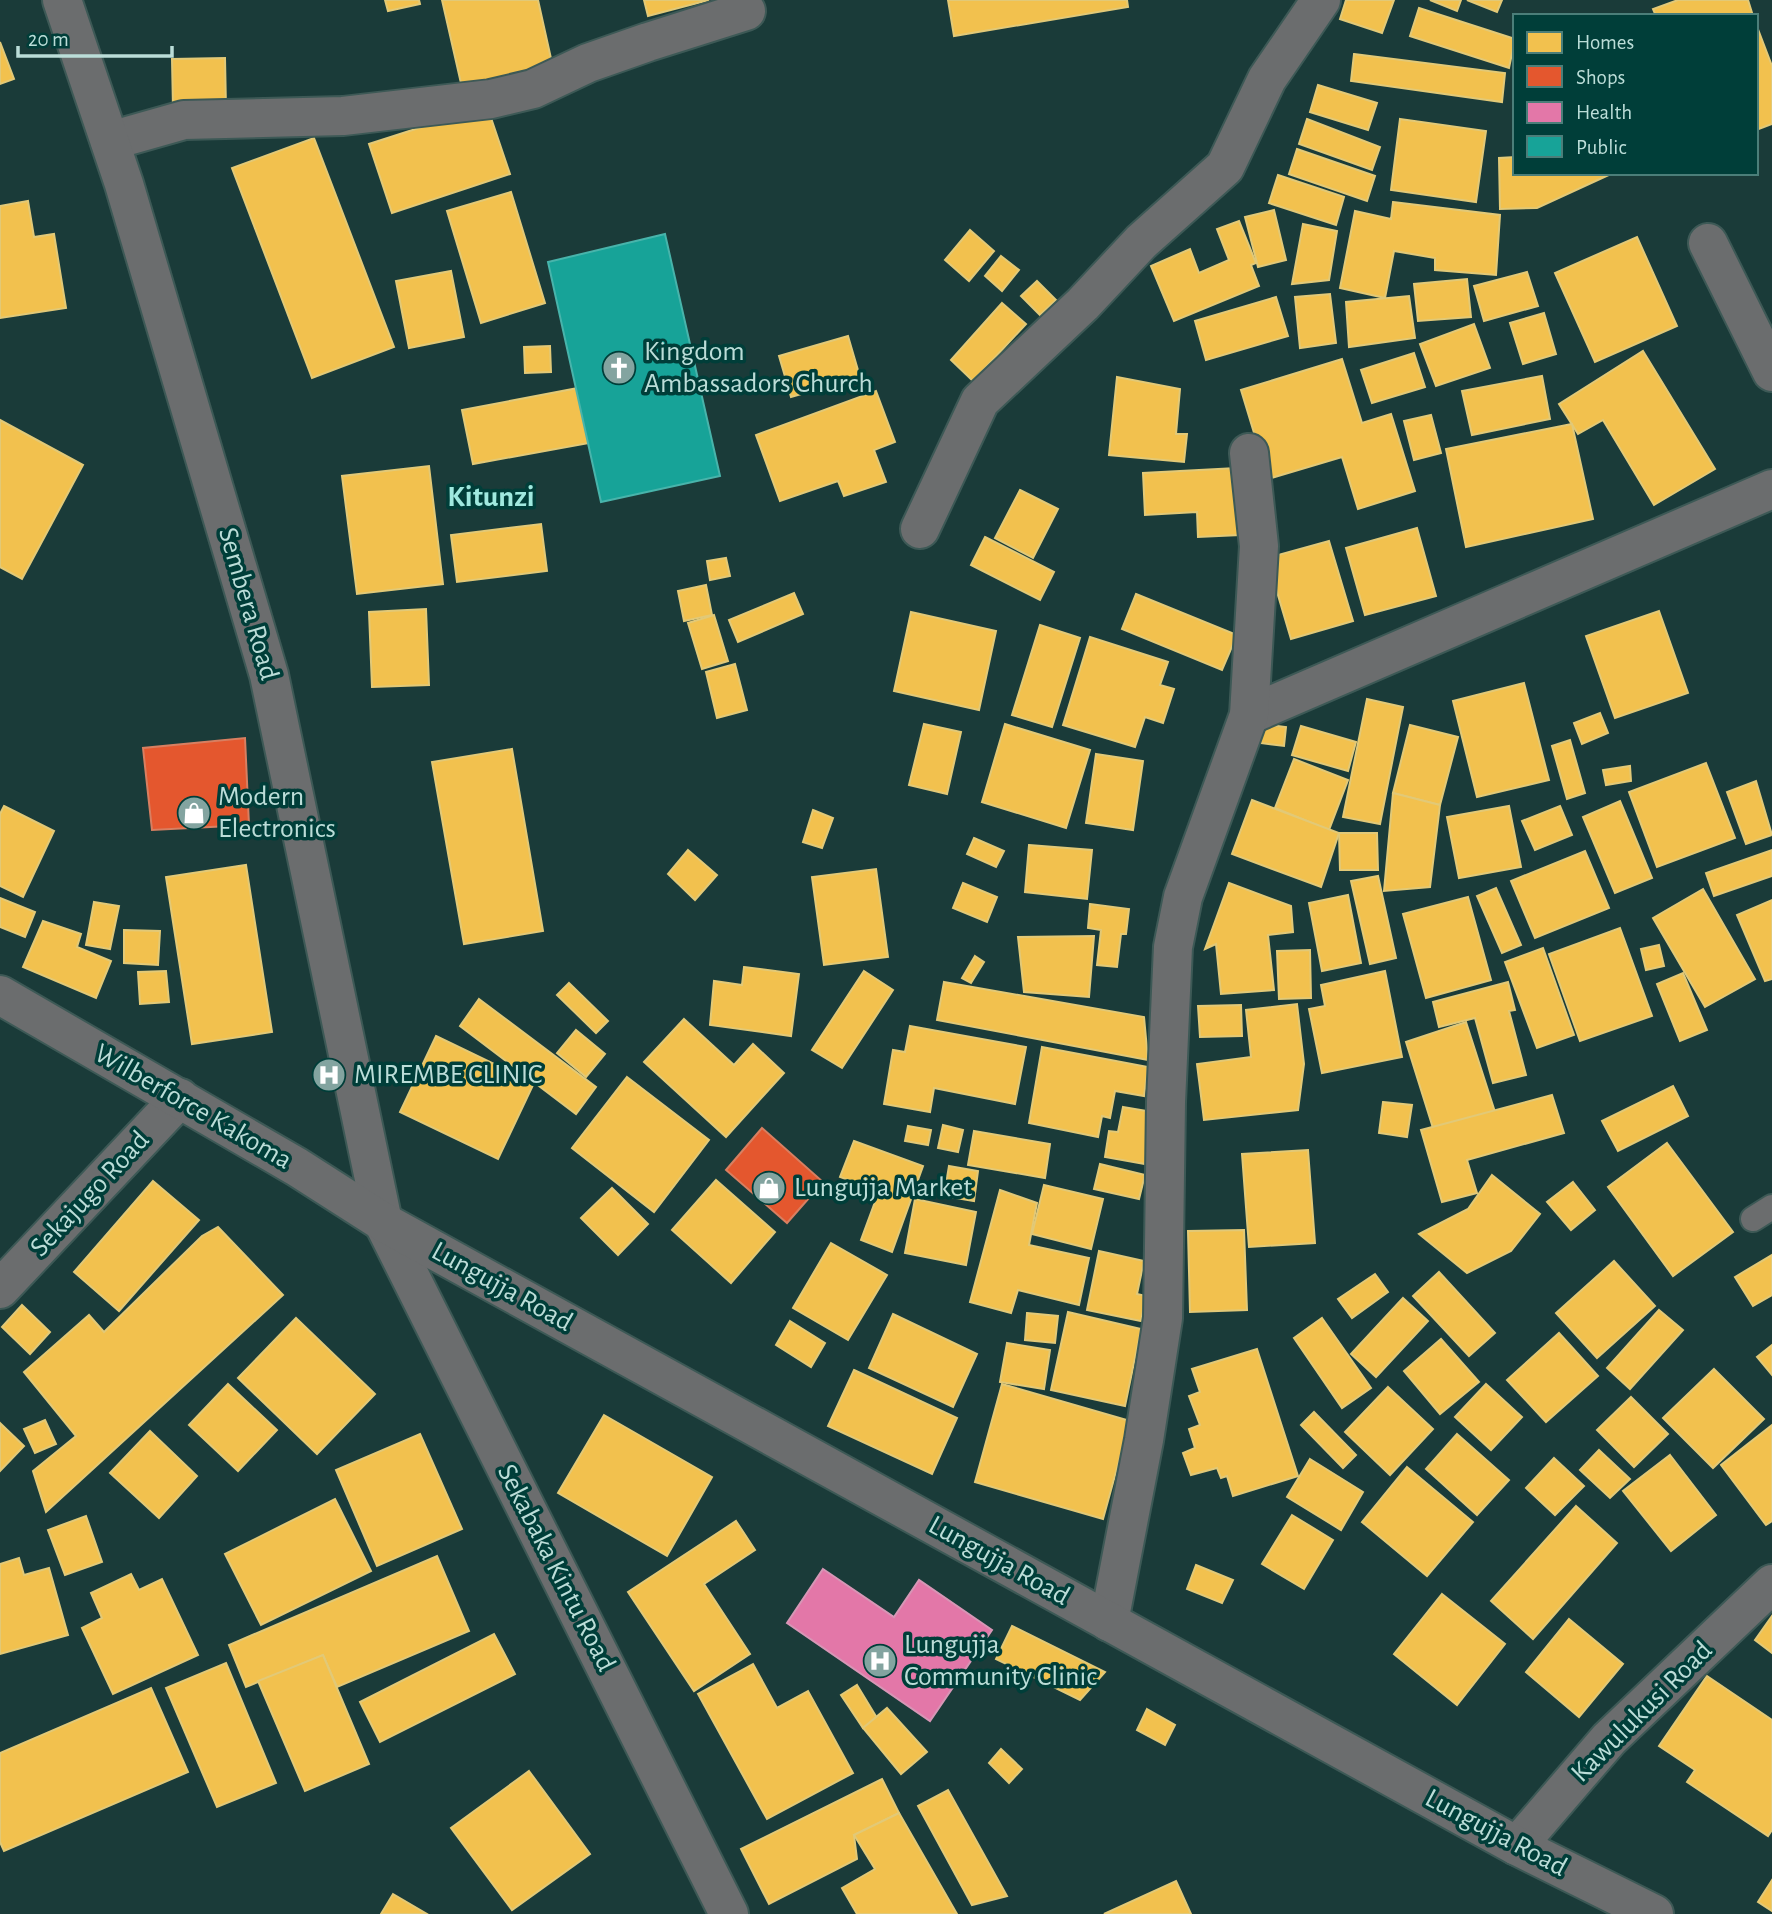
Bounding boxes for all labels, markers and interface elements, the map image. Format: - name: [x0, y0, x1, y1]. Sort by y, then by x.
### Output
- scale bar: [18, 14, 172, 58]
- legend: [1513, 14, 1758, 175]
- text: 20 m: [28, 29, 69, 50]
- text: Homes: [1576, 32, 1634, 53]
- text: Shops: [1576, 67, 1625, 88]
- text: Health: [1576, 102, 1632, 123]
- text: Public: [1576, 137, 1626, 158]
- place label: Kingdom Ambassadors Church: [644, 338, 873, 398]
- church icon: Kingdom Ambassadors Church: [600, 349, 638, 387]
- district label: Kitunzi: [447, 482, 535, 512]
- street label: Sembera Road: [213, 525, 283, 683]
- place label: Modern Electronics: [218, 783, 336, 843]
- shop icon: Modern Electronics: [175, 794, 213, 832]
- street label: Wilberforce Kakoma: [89, 1039, 297, 1175]
- hospital icon: MIREMBE CLINIC: [310, 1056, 348, 1094]
- place label: MIREMBE CLINIC: [354, 1061, 542, 1089]
- street label: Sekajugo Road: [25, 1126, 155, 1262]
- shop icon: Lungujja Market: [750, 1169, 788, 1207]
- place label: Lungujja Market: [794, 1174, 972, 1202]
- street label: Lungujja Road: [427, 1237, 577, 1337]
- street label: Sekabaka Kintu Road: [492, 1460, 620, 1676]
- street label: Lungujja Road: [924, 1511, 1074, 1611]
- place label: Lungujja Community Clinic: [904, 1631, 1097, 1691]
- street label: Kawulukusi Road: [1566, 1636, 1718, 1788]
- hospital icon: Lungujja Community Clinic: [861, 1642, 899, 1680]
- street label: Lungujja Road: [1421, 1784, 1571, 1882]

